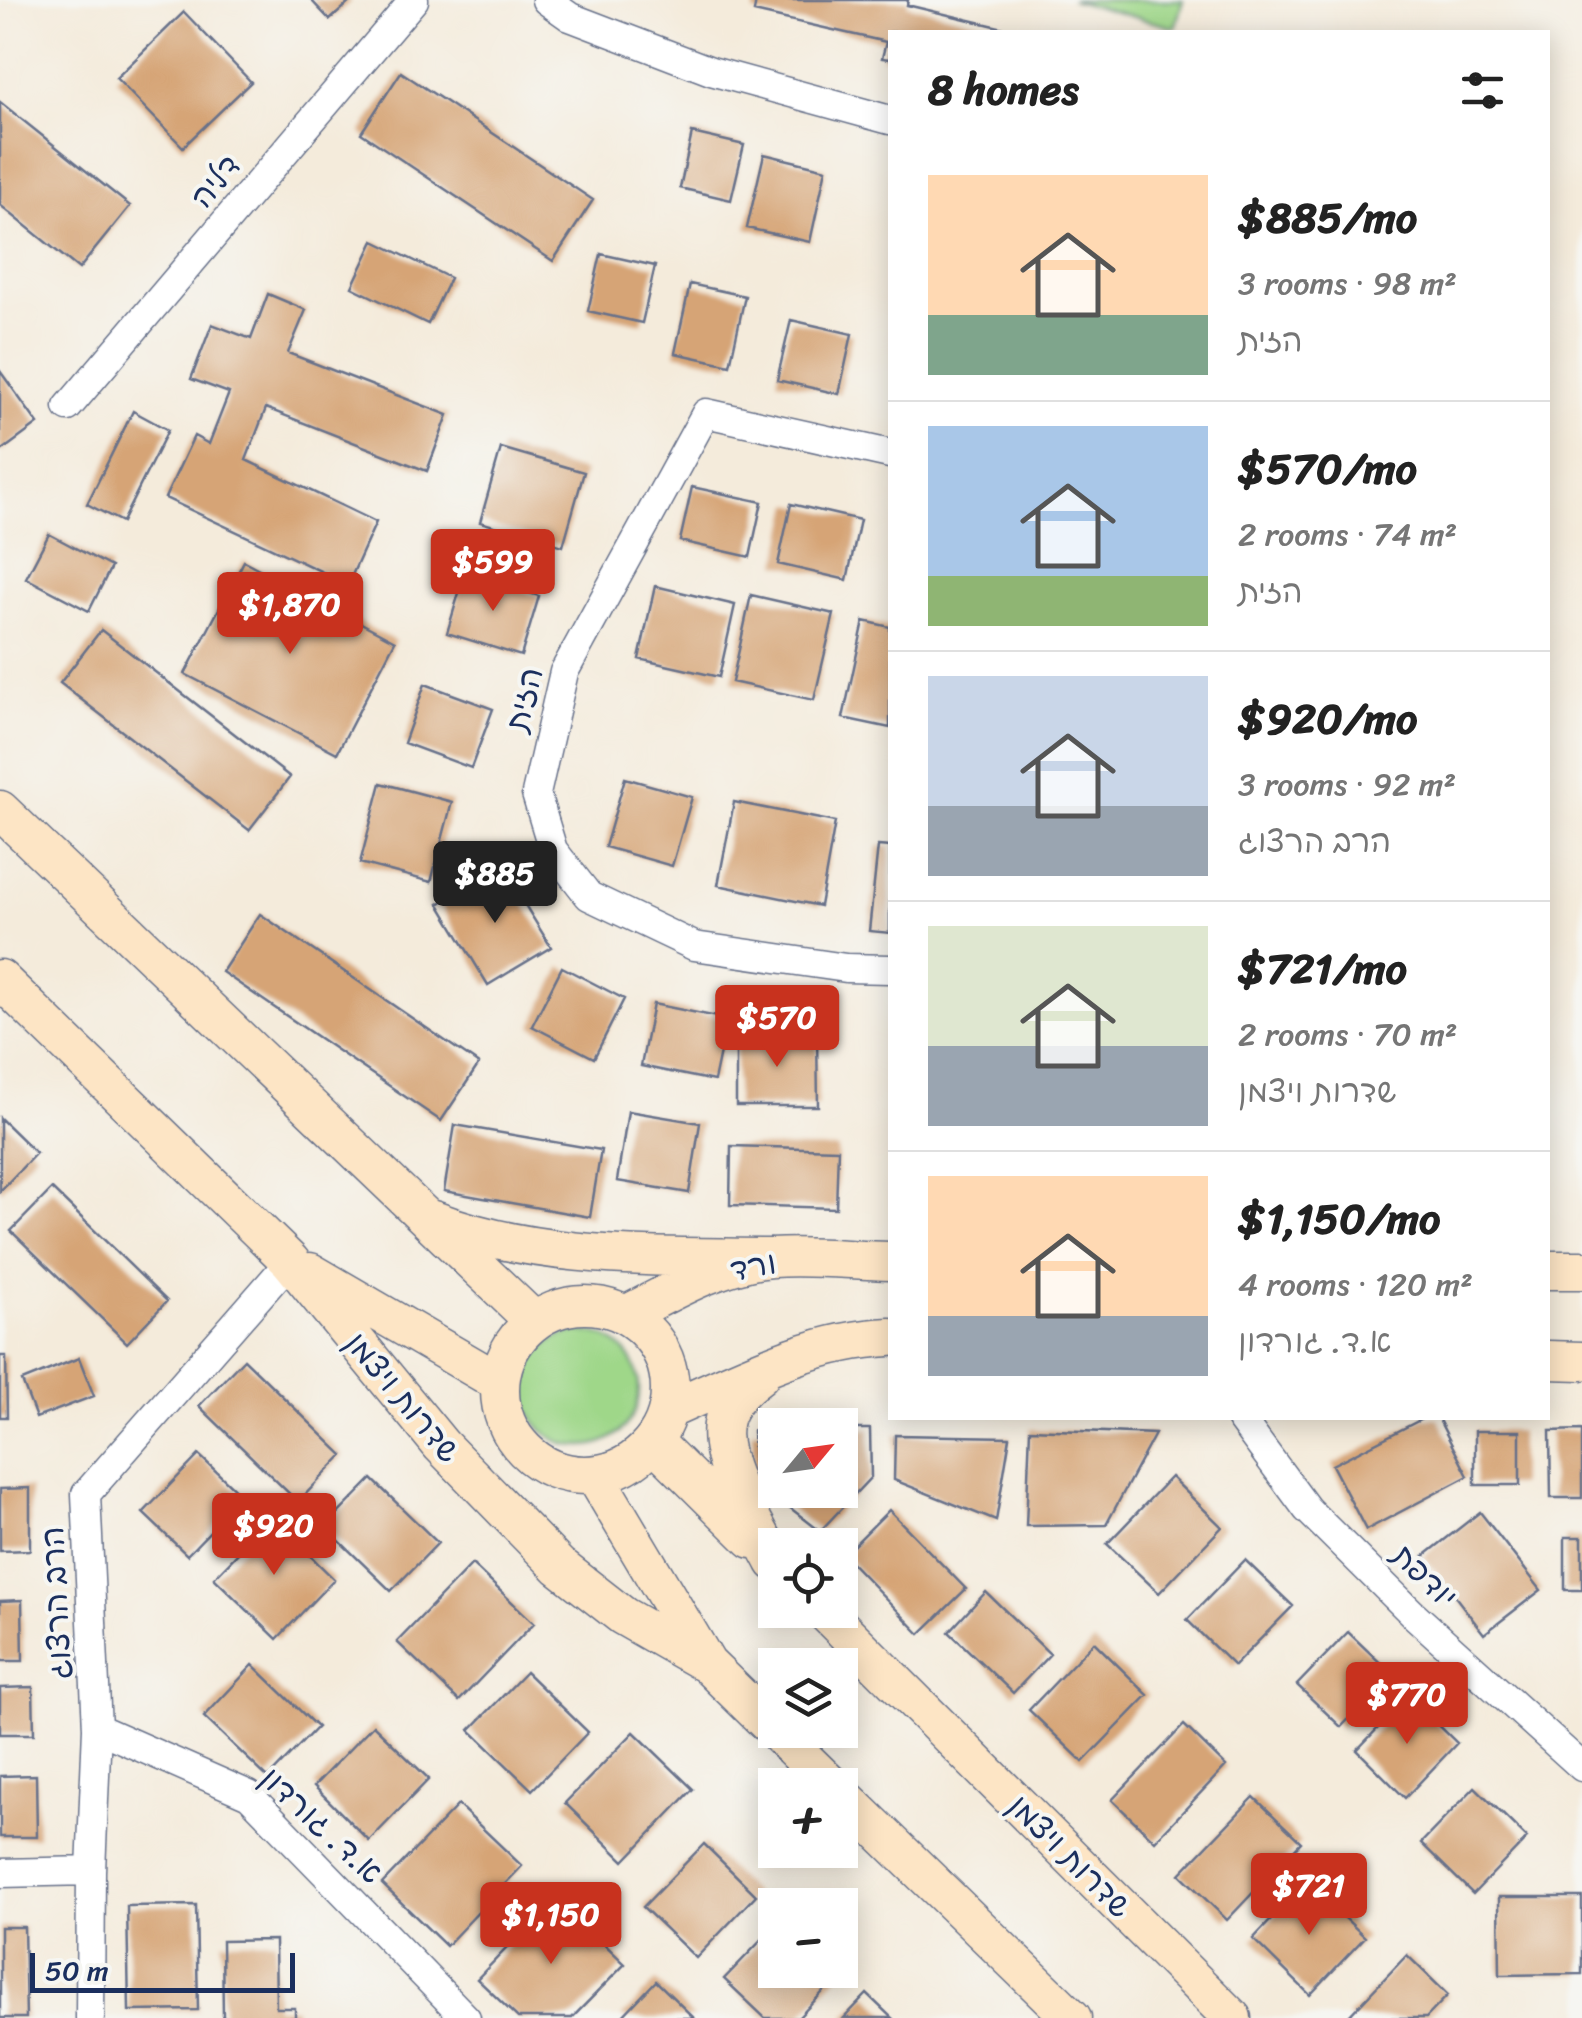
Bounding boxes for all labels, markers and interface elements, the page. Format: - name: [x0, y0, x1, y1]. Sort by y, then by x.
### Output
- text: 8 homes: [928, 53, 1079, 127]
- icon: filters: [1455, 63, 1510, 118]
- street label: דליה: [175, 141, 256, 222]
- text: $885/mo: [1238, 181, 1417, 255]
- icon: home: [1008, 215, 1128, 335]
- text: 3 rooms · 98 m²: [1238, 255, 1457, 312]
- text: הזית: [1238, 312, 1303, 369]
- text: $570/mo: [1238, 432, 1417, 506]
- icon: home: [1008, 466, 1128, 586]
- text: 2 rooms · 74 m²: [1238, 506, 1457, 563]
- pin: $599: [434, 529, 552, 614]
- text: $599: [453, 533, 533, 590]
- text: הזית: [1238, 563, 1303, 620]
- pin: $1,870: [209, 572, 371, 657]
- text: $1,870: [239, 576, 341, 633]
- street label: הזית: [488, 660, 560, 740]
- text: $920/mo: [1238, 682, 1417, 756]
- icon: home: [1008, 716, 1128, 836]
- text: 3 rooms · 92 m²: [1238, 756, 1456, 813]
- text: הרב הרצוג: [1238, 813, 1391, 870]
- pin: $885: [436, 841, 554, 926]
- text: $885: [455, 845, 535, 902]
- text: $721/mo: [1238, 932, 1407, 1006]
- icon: home: [1008, 966, 1128, 1086]
- pin: $570: [718, 985, 836, 1070]
- text: $570: [737, 989, 817, 1046]
- text: 2 rooms · 70 m²: [1238, 1006, 1457, 1063]
- text: שדרות ויצמן: [1238, 1063, 1396, 1120]
- text: $1,150/mo: [1238, 1182, 1440, 1256]
- icon: home: [1008, 1216, 1128, 1336]
- street label: ורד: [725, 1234, 781, 1299]
- text: 4 rooms · 120 m²: [1238, 1256, 1473, 1313]
- text: א.ד. גורדון: [1238, 1313, 1391, 1370]
- street label: שדרות ויצמן: [330, 1318, 475, 1476]
- north arrow: [758, 1408, 858, 1508]
- map controls: [758, 1408, 858, 1988]
- pin: $920: [215, 1493, 333, 1578]
- text: $920: [234, 1497, 314, 1554]
- street label: הרב הרצוג: [24, 1525, 89, 1681]
- button: locate: [758, 1528, 858, 1628]
- street label: יודפת: [1376, 1528, 1472, 1623]
- button: layers: [758, 1648, 858, 1748]
- pin: $770: [1348, 1662, 1466, 1747]
- text: $770: [1368, 1666, 1446, 1723]
- street label: א.ד. גורדון: [246, 1752, 397, 1898]
- button: +: [758, 1768, 858, 1868]
- street label: שדרות ויצמן: [993, 1780, 1146, 1933]
- pin: $721: [1250, 1853, 1368, 1938]
- text: $721: [1273, 1857, 1345, 1914]
- pin: $1,150: [470, 1882, 632, 1967]
- text: $1,150: [502, 1886, 600, 1943]
- button: −: [758, 1888, 858, 1988]
- text: 50 m: [45, 1946, 109, 1995]
- scale bar: [30, 1948, 295, 1992]

